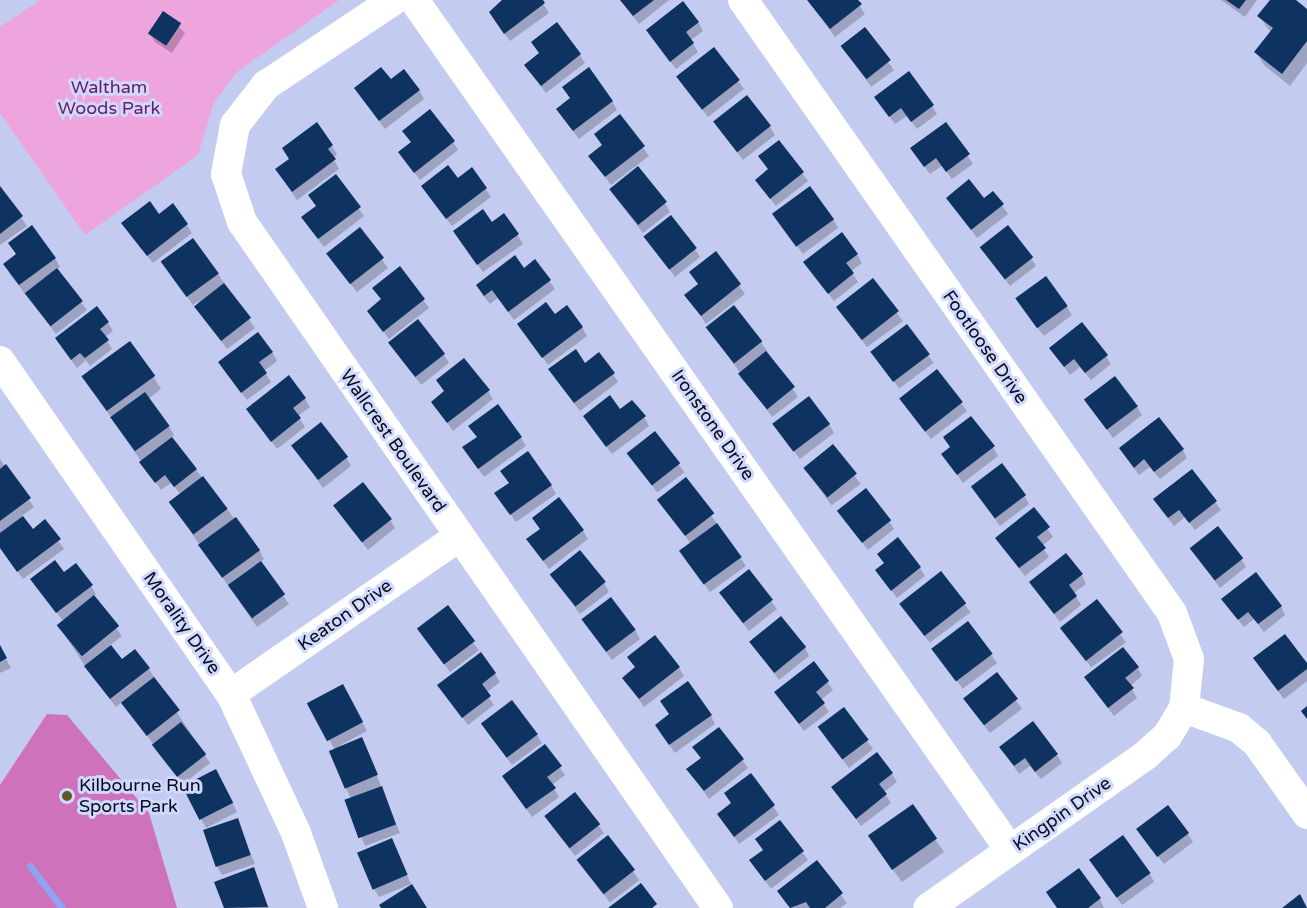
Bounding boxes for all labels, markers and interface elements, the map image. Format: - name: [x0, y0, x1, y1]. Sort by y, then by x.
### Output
- park label: Waltham Woods Park: [58, 77, 160, 119]
- street label: Footloose Drive: [938, 286, 1032, 408]
- street label: Wallcrest Boulevard: [336, 365, 450, 517]
- street label: Ironstone Drive: [667, 366, 759, 484]
- street label: Morality Drive: [139, 568, 225, 678]
- street label: Keaton Drive: [294, 575, 396, 655]
- street label: Kingpin Drive: [1009, 772, 1115, 856]
- place label: Kilbourne Run Sports Park: [79, 775, 201, 818]
- marker: Kilbourne Run Sports Park: [60, 789, 74, 803]

